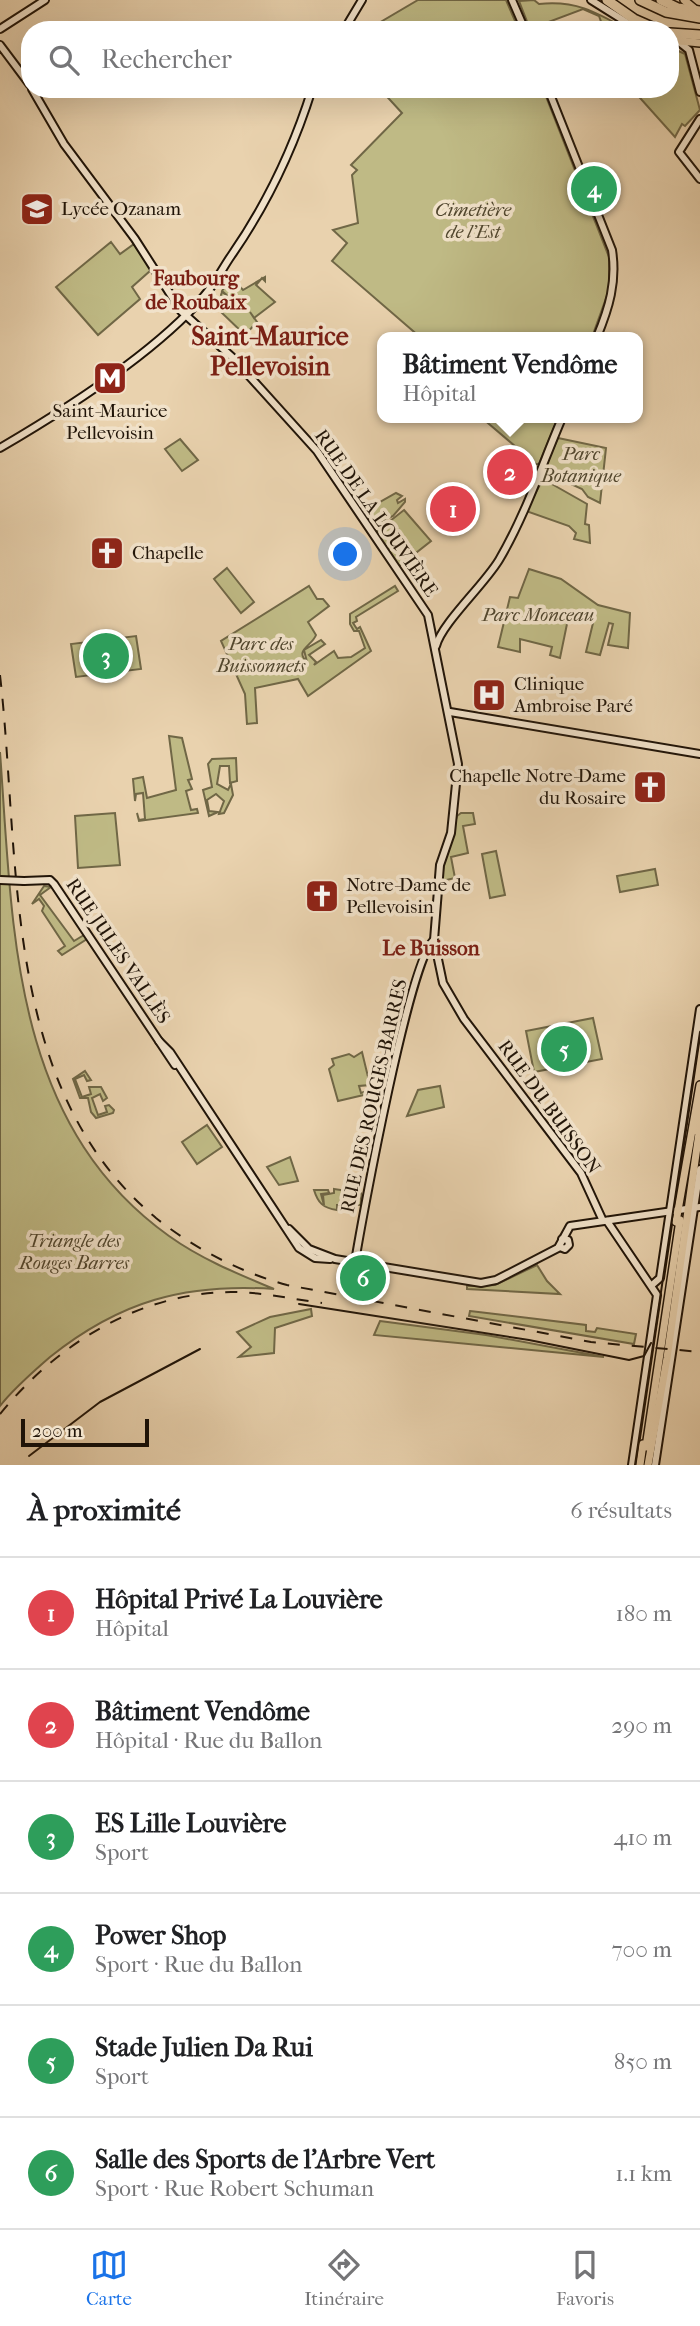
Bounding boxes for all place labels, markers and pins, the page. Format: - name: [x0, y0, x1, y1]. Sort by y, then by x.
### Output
- pin: 4: [571, 163, 617, 215]
- school or university icon: Lycée Ozanam: [18, 190, 56, 228]
- place label: Lycée Ozanam: [61, 198, 181, 220]
- metro station icon: Saint-Maurice Pellevoisin: [91, 359, 129, 397]
- place label: Saint-Maurice Pellevoisin: [52, 400, 168, 444]
- pin: 2: [487, 446, 533, 498]
- pin: 1: [430, 483, 476, 535]
- church icon: Chapelle: [88, 534, 126, 572]
- place label: Chapelle: [132, 542, 204, 564]
- pin: 3: [83, 630, 129, 682]
- place label: Clinique Ambroise Paré: [513, 673, 633, 717]
- hospital icon: Clinique Ambroise Paré: [470, 676, 508, 714]
- place label: Chapelle Notre-Dame du Rosaire: [449, 765, 626, 809]
- church icon: Chapelle Notre-Dame du Rosaire: [631, 768, 669, 806]
- place label: Notre-Dame de Pellevoisin: [346, 874, 471, 918]
- church icon: Notre-Dame de Pellevoisin: [303, 877, 341, 915]
- pin: 5: [541, 1023, 587, 1075]
- pin: 6: [340, 1252, 386, 1304]

